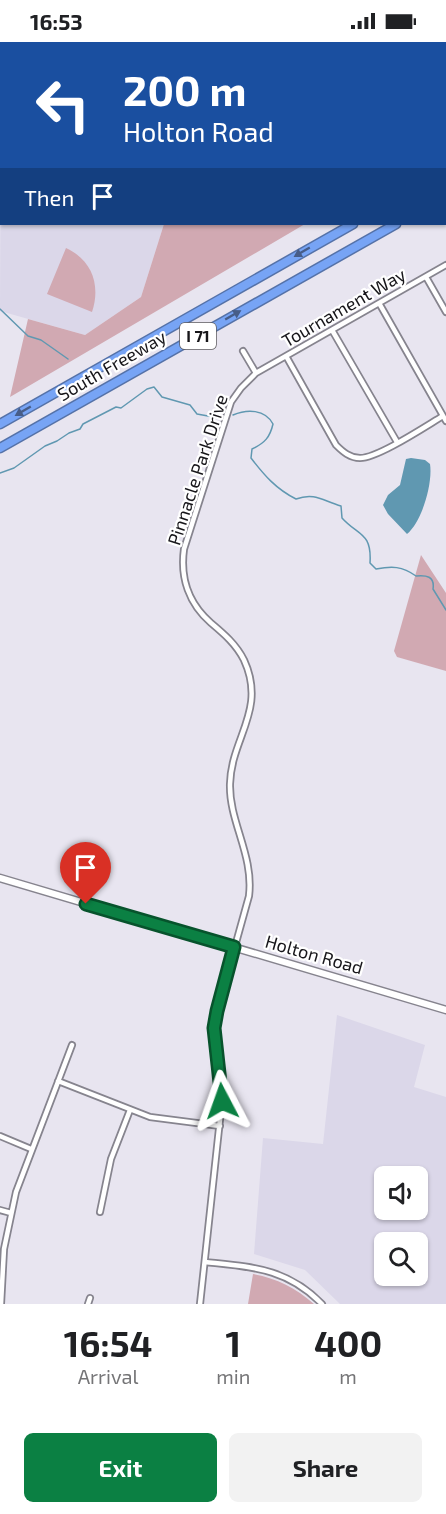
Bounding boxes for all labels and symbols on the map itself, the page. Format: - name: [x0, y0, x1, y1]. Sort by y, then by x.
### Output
- one-way arrow: [294, 247, 310, 258]
- street label: Tournament Way: [278, 263, 410, 351]
- one-way arrow: [225, 311, 242, 321]
- road number: I 71: [180, 323, 216, 349]
- street label: South Freeway: [53, 325, 170, 405]
- street label: Pinnacle Park Drive: [162, 392, 232, 548]
- one-way arrow: [14, 406, 31, 416]
- pin: [60, 842, 111, 904]
- street label: Holton Road: [263, 930, 366, 978]
- position arrow: [190, 1069, 254, 1133]

